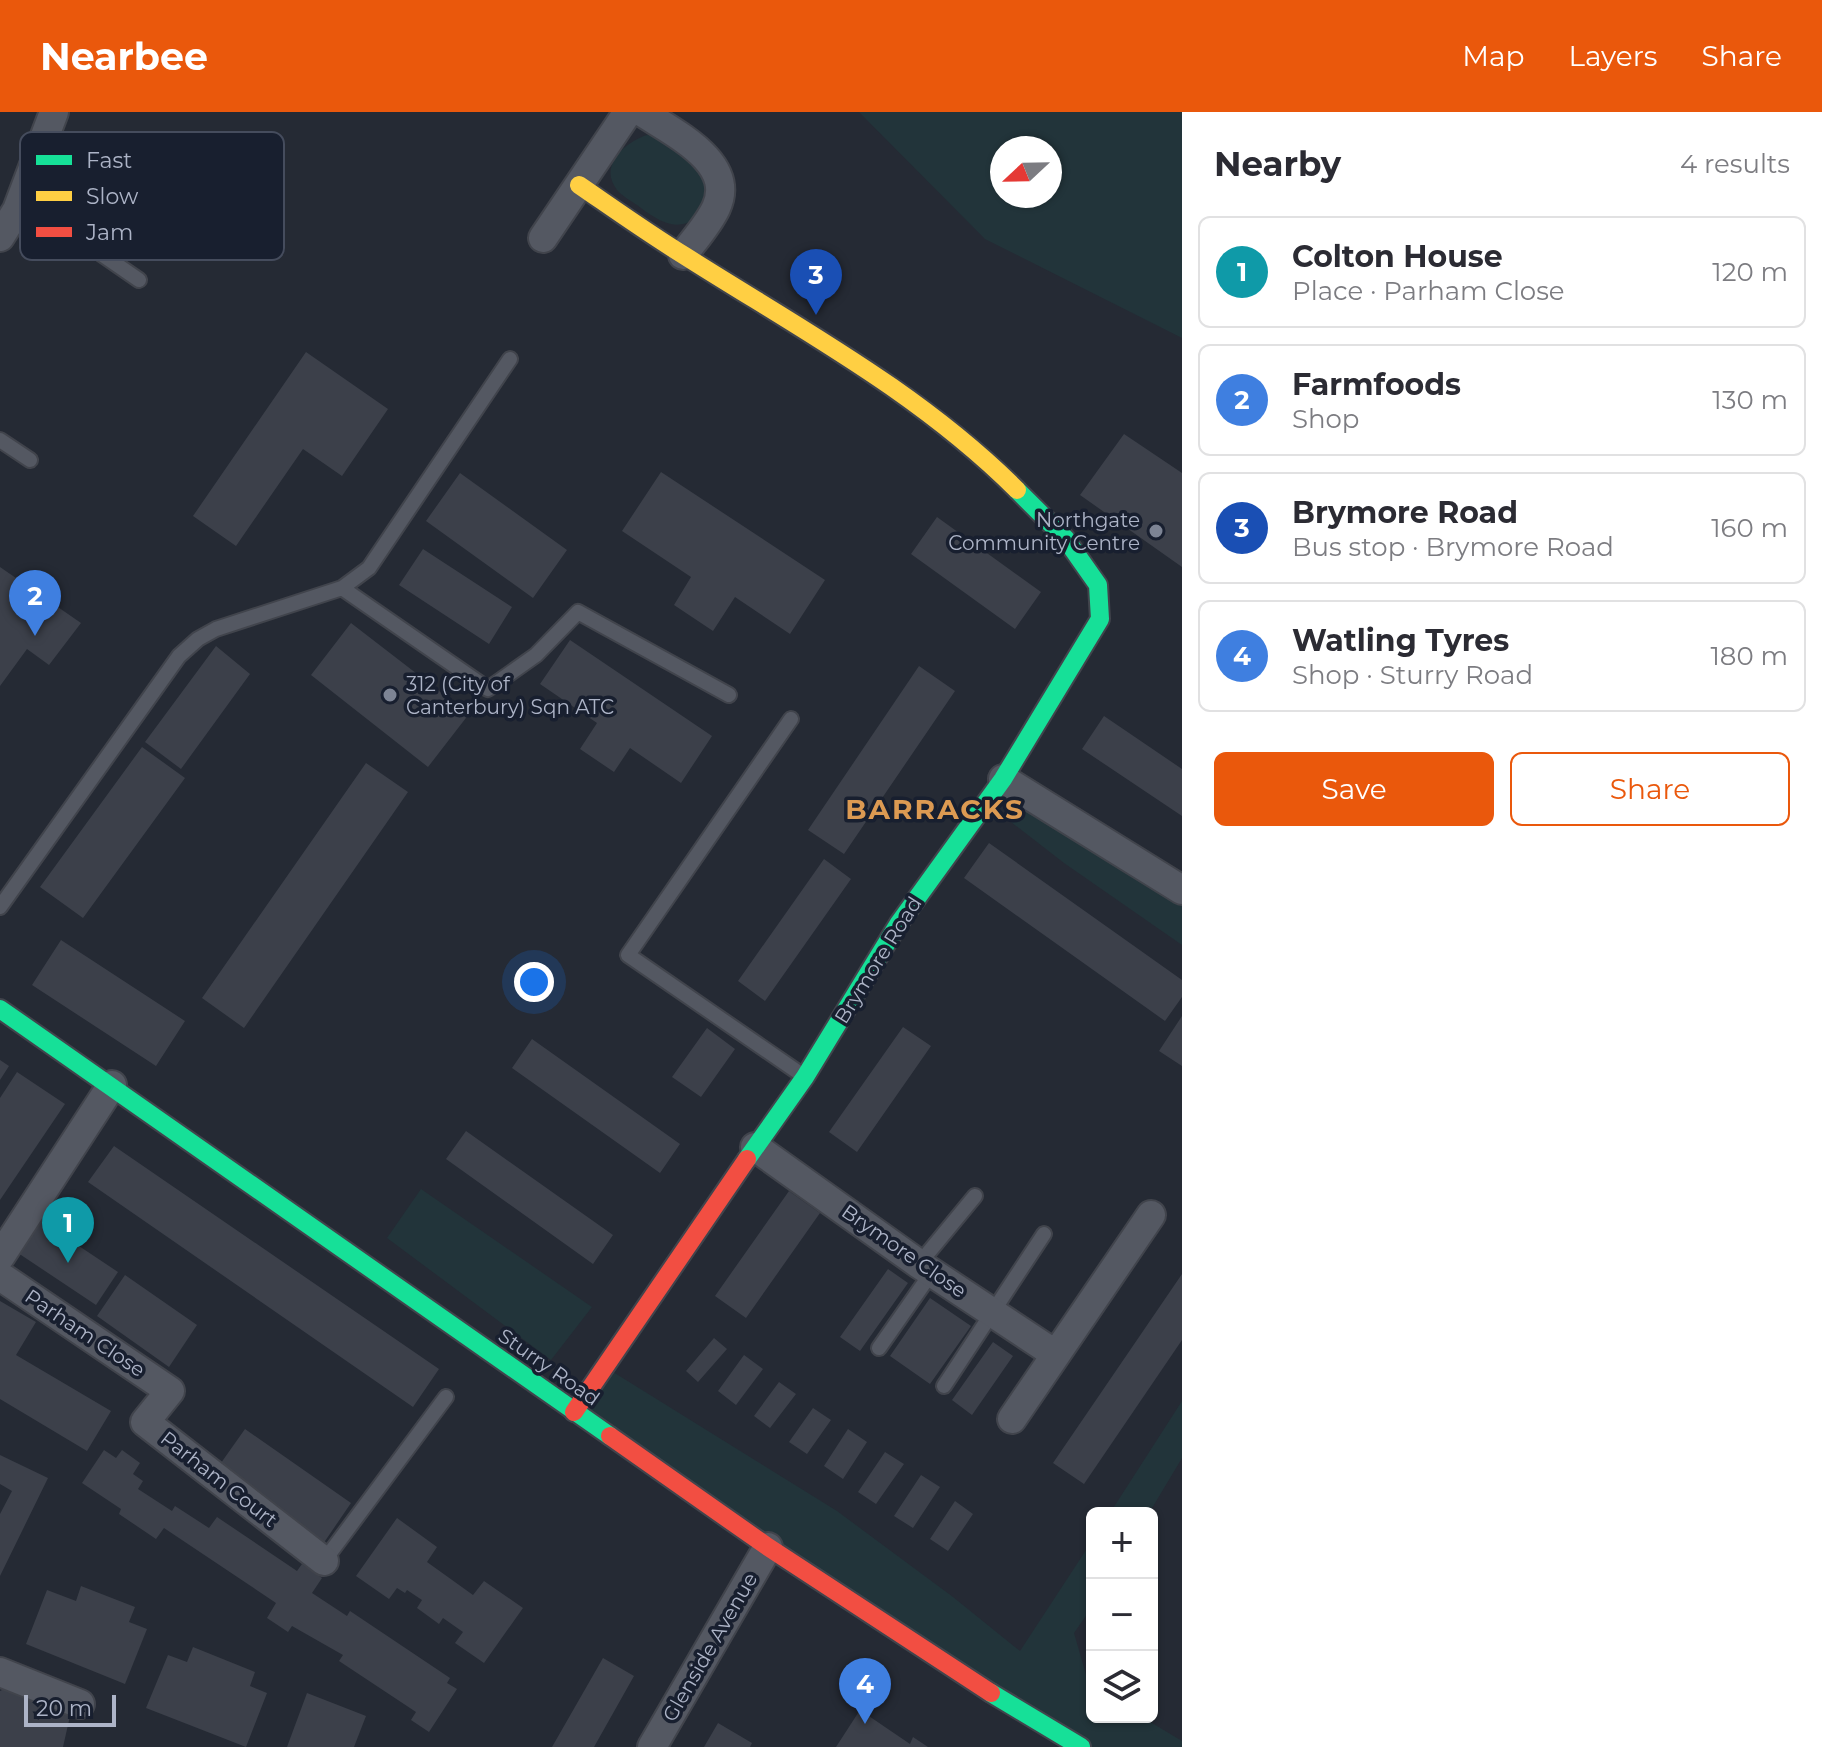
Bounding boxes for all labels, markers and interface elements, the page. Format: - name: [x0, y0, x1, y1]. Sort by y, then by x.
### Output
- text: Nearbee: [40, 33, 208, 80]
- text: Map: [1462, 39, 1525, 73]
- text: Layers: [1569, 39, 1658, 73]
- text: Share: [1702, 39, 1782, 73]
- legend: [20, 132, 284, 260]
- north arrow: [990, 136, 1062, 208]
- text: Nearby: [1214, 143, 1341, 185]
- text: Fast: [86, 147, 132, 174]
- text: 4 results: [1680, 148, 1790, 180]
- text: Slow: [86, 183, 139, 210]
- text: Jam: [85, 219, 133, 246]
- text: Colton House: [1292, 238, 1503, 275]
- pin: 3: [790, 249, 842, 315]
- text: 1: [1237, 256, 1247, 288]
- text: 120 m: [1712, 256, 1788, 288]
- text: Place · Parham Close: [1292, 275, 1565, 307]
- text: Farmfoods: [1292, 366, 1461, 403]
- text: 2: [1234, 384, 1250, 416]
- text: 130 m: [1712, 384, 1788, 416]
- text: Shop: [1292, 403, 1360, 435]
- text: Brymore Road: [1292, 494, 1518, 531]
- place label: Northgate Community Centre: [948, 508, 1140, 555]
- text: 3: [1234, 512, 1250, 544]
- text: 160 m: [1711, 512, 1788, 544]
- marker: Northgate Community Centre: [1147, 522, 1165, 540]
- text: Bus stop · Brymore Road: [1292, 531, 1614, 563]
- pin: 2: [9, 570, 61, 636]
- text: Watling Tyres: [1292, 622, 1509, 659]
- text: 4: [1233, 640, 1251, 672]
- text: 180 m: [1710, 640, 1788, 672]
- text: Shop · Sturry Road: [1292, 659, 1533, 691]
- place label: 312 (City of Canterbury) Sqn ATC: [406, 672, 614, 719]
- marker: 312 (City of Canterbury) Sqn ATC: [381, 686, 399, 704]
- button: Save: [1214, 752, 1494, 826]
- button: Share: [1510, 752, 1790, 826]
- district label: BARRACKS: [845, 792, 1025, 826]
- street label: Brymore Road: [829, 892, 927, 1028]
- your location: [514, 962, 554, 1002]
- pin: 1: [42, 1197, 94, 1263]
- street label: Brymore Close: [837, 1199, 971, 1303]
- street label: Parham Close: [20, 1284, 150, 1382]
- street label: Sturry Road: [494, 1323, 604, 1411]
- street label: Parham Court: [156, 1426, 282, 1532]
- map controls: [1086, 1507, 1158, 1723]
- button: +: [1086, 1507, 1158, 1579]
- street label: Glenside Avenue: [658, 1568, 762, 1726]
- button: −: [1086, 1579, 1158, 1651]
- button: layers: [1086, 1651, 1158, 1723]
- pin: 4: [839, 1658, 891, 1724]
- scale bar: [24, 1691, 116, 1727]
- text: 20 m: [36, 1695, 92, 1722]

